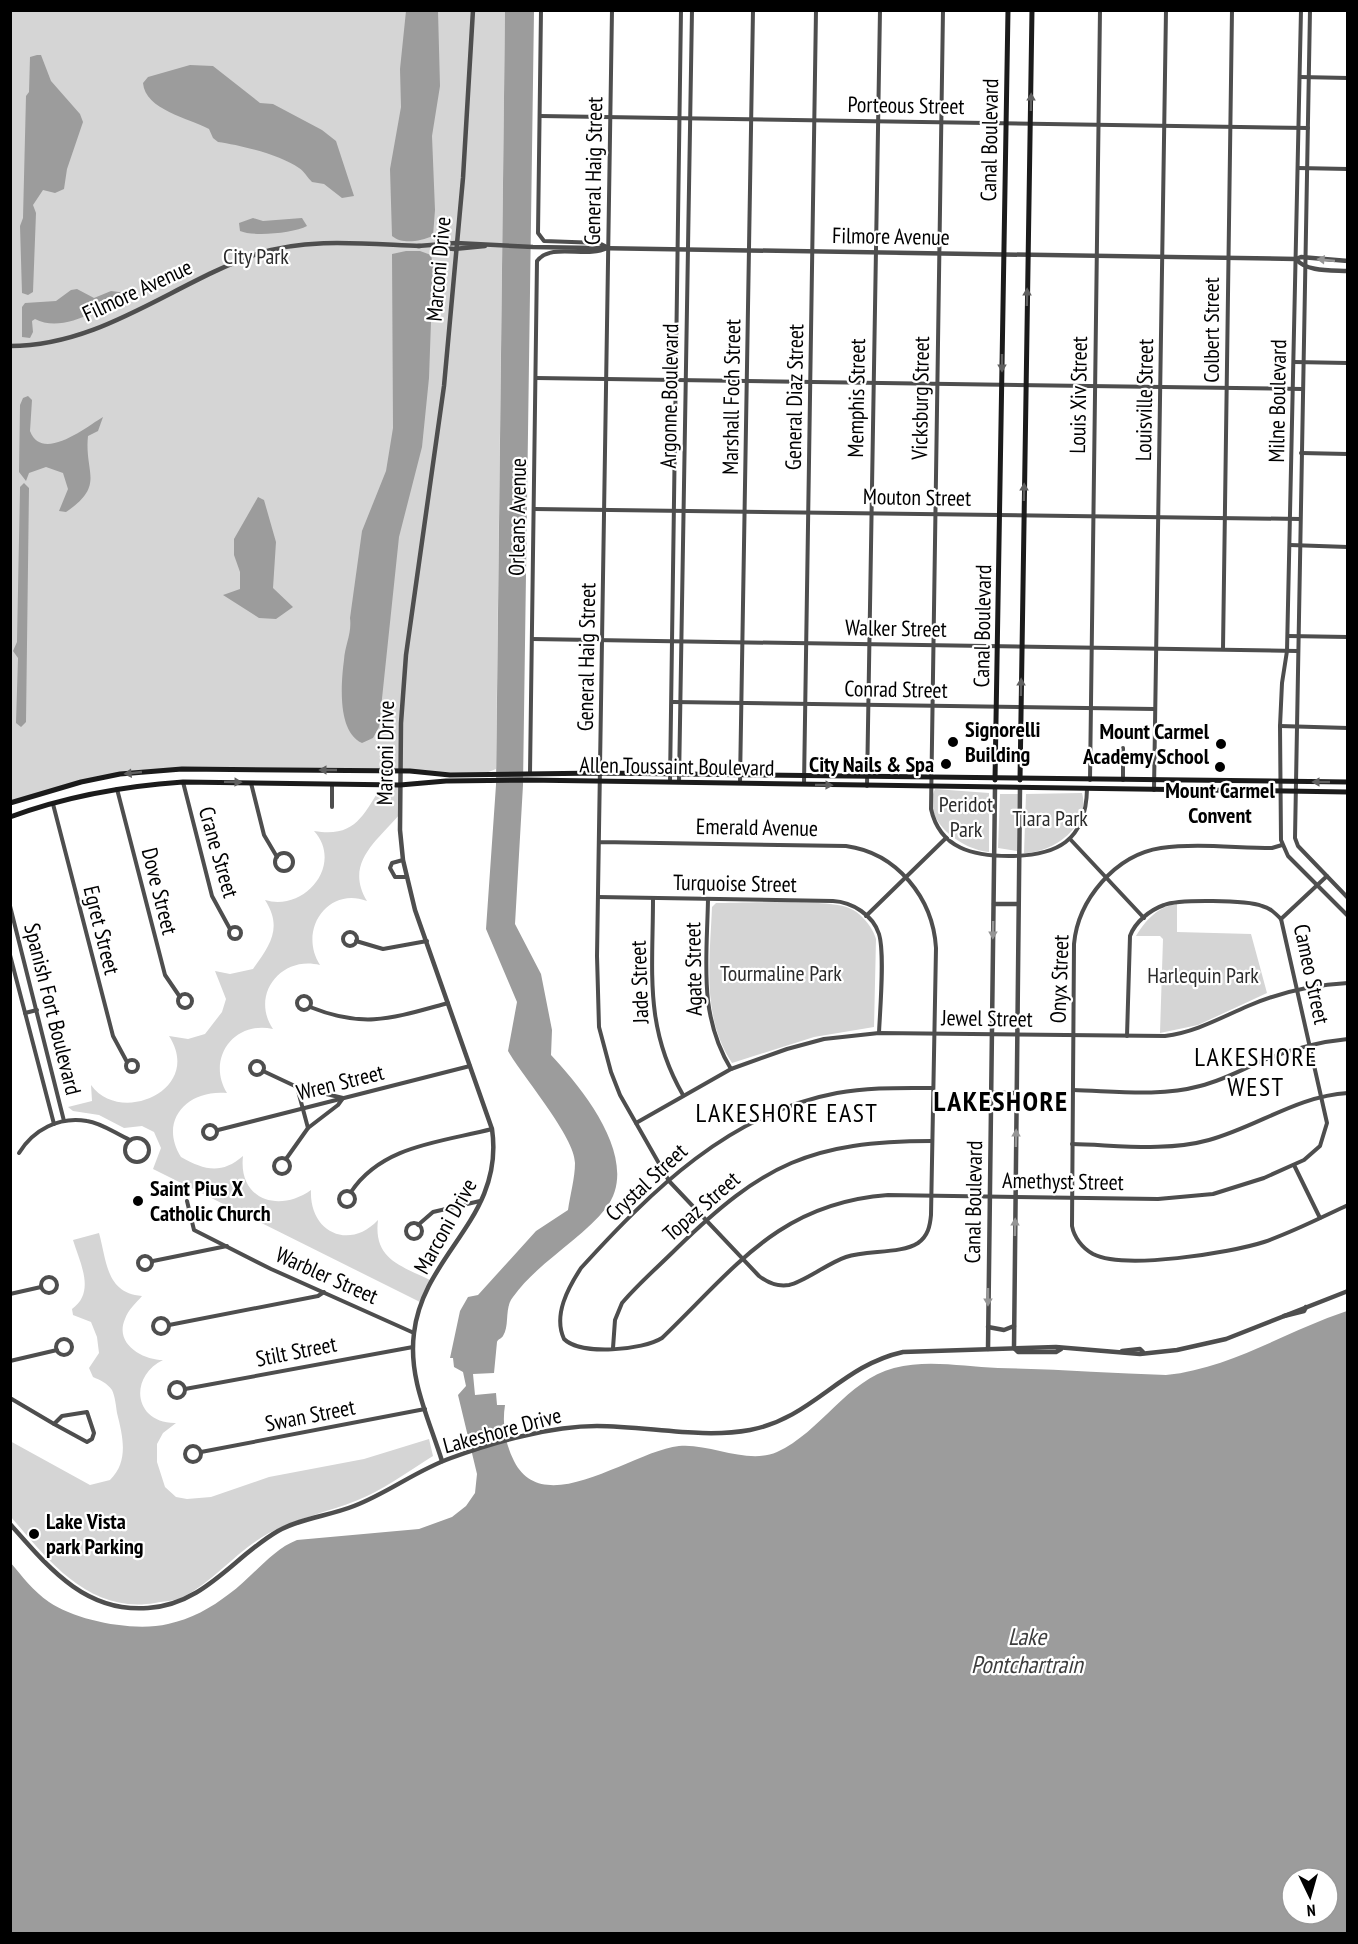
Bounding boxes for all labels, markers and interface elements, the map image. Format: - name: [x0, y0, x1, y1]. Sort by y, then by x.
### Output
- street label: Canal Boulevard: [974, 78, 1004, 202]
- street label: Porteous Street: [847, 90, 965, 120]
- one-way arrow: [1026, 93, 1036, 112]
- street label: General Haig Street: [578, 97, 608, 245]
- street label: Marconi Drive: [419, 216, 457, 322]
- street label: Filmore Avenue: [832, 221, 950, 251]
- park label: City Park: [223, 242, 289, 270]
- street label: Filmore Avenue: [78, 252, 196, 328]
- one-way arrow: [1317, 255, 1336, 265]
- street label: Colbert Street: [1197, 277, 1225, 383]
- one-way arrow: [1022, 288, 1032, 307]
- street label: Marshall Foch Street: [716, 319, 746, 475]
- street label: Argonne Boulevard: [654, 323, 684, 469]
- street label: General Diaz Street: [779, 324, 809, 470]
- street label: Vicksburg Street: [905, 336, 935, 461]
- street label: Louis Xiv Street: [1063, 336, 1093, 454]
- street label: Memphis Street: [841, 338, 871, 458]
- street label: Louisville Street: [1129, 339, 1159, 461]
- street label: Milne Boulevard: [1262, 339, 1292, 463]
- one-way arrow: [997, 353, 1007, 372]
- street label: Orleans Avenue: [502, 458, 532, 576]
- street label: Mouton Street: [863, 482, 971, 512]
- one-way arrow: [1019, 483, 1028, 502]
- street label: Canal Boulevard: [967, 564, 997, 688]
- street label: General Haig Street: [571, 583, 601, 731]
- street label: Walker Street: [845, 613, 947, 643]
- street label: Conrad Street: [844, 674, 948, 704]
- one-way arrow: [1016, 678, 1025, 697]
- street label: Marconi Drive: [370, 700, 400, 806]
- place label: Signorelli Building: [965, 715, 1041, 768]
- place label: Mount Carmel Academy School: [1082, 717, 1210, 770]
- marker: Signorelli Building: [946, 735, 960, 749]
- marker: Mount Carmel Academy School: [1214, 737, 1228, 751]
- street label: Allen Toussaint Boulevard: [579, 750, 775, 782]
- place label: City Nails & Spa: [809, 750, 934, 778]
- marker: City Nails & Spa: [939, 757, 953, 771]
- marker: Mount Carmel Convent: [1213, 760, 1227, 774]
- one-way arrow: [319, 765, 338, 775]
- one-way arrow: [124, 768, 143, 778]
- place label: Mount Carmel Convent: [1165, 776, 1275, 829]
- one-way arrow: [223, 777, 242, 787]
- one-way arrow: [1312, 777, 1331, 787]
- one-way arrow: [814, 780, 833, 790]
- park label: Peridot Park: [939, 790, 993, 843]
- street label: Crane Street: [193, 803, 245, 901]
- park label: Tiara Park: [1012, 804, 1088, 832]
- street label: Emerald Avenue: [696, 812, 818, 842]
- street label: Dove Street: [136, 845, 184, 937]
- street label: Turquoise Street: [673, 868, 797, 898]
- street label: Egret Street: [77, 883, 127, 977]
- street label: Spanish Fort Boulevard: [18, 920, 88, 1098]
- one-way arrow: [988, 920, 998, 939]
- street label: Cameo Street: [1288, 921, 1336, 1027]
- street label: Agate Street: [678, 922, 708, 1016]
- street label: Onyx Street: [1043, 934, 1075, 1024]
- street label: Jade Street: [624, 940, 654, 1025]
- park label: Tourmaline Park: [720, 959, 842, 987]
- park label: Harlequin Park: [1147, 961, 1259, 989]
- street label: Jewel Street: [940, 1003, 1033, 1033]
- district label: LAKESHORE WEST: [1194, 1040, 1318, 1103]
- street label: Wren Street: [293, 1058, 387, 1106]
- district label: LAKESHORE: [933, 1082, 1069, 1119]
- district label: LAKESHORE EAST: [696, 1096, 878, 1129]
- one-way arrow: [1011, 1129, 1021, 1148]
- street label: Crystal Street: [599, 1137, 693, 1227]
- street label: Canal Boulevard: [958, 1140, 988, 1264]
- street label: Topaz Street: [657, 1165, 745, 1247]
- street label: Amethyst Street: [1002, 1166, 1124, 1196]
- street label: Marconi Drive: [407, 1173, 483, 1279]
- place label: Saint Pius X Catholic Church: [150, 1174, 271, 1227]
- marker: Saint Pius X Catholic Church: [131, 1194, 145, 1208]
- one-way arrow: [1010, 1217, 1020, 1236]
- street label: Warbler Street: [272, 1240, 382, 1310]
- one-way arrow: [983, 1287, 993, 1306]
- street label: Stilt Street: [253, 1329, 339, 1373]
- street label: Swan Street: [263, 1393, 357, 1437]
- street label: Lakeshore Drive: [440, 1401, 564, 1459]
- place label: Lake Vista park Parking: [46, 1507, 144, 1560]
- marker: Lake Vista park Parking: [27, 1527, 41, 1541]
- water label: Lake Pontchartrain: [971, 1621, 1084, 1680]
- north arrow: [1280, 1866, 1340, 1926]
- text: N: [1306, 1901, 1316, 1921]

